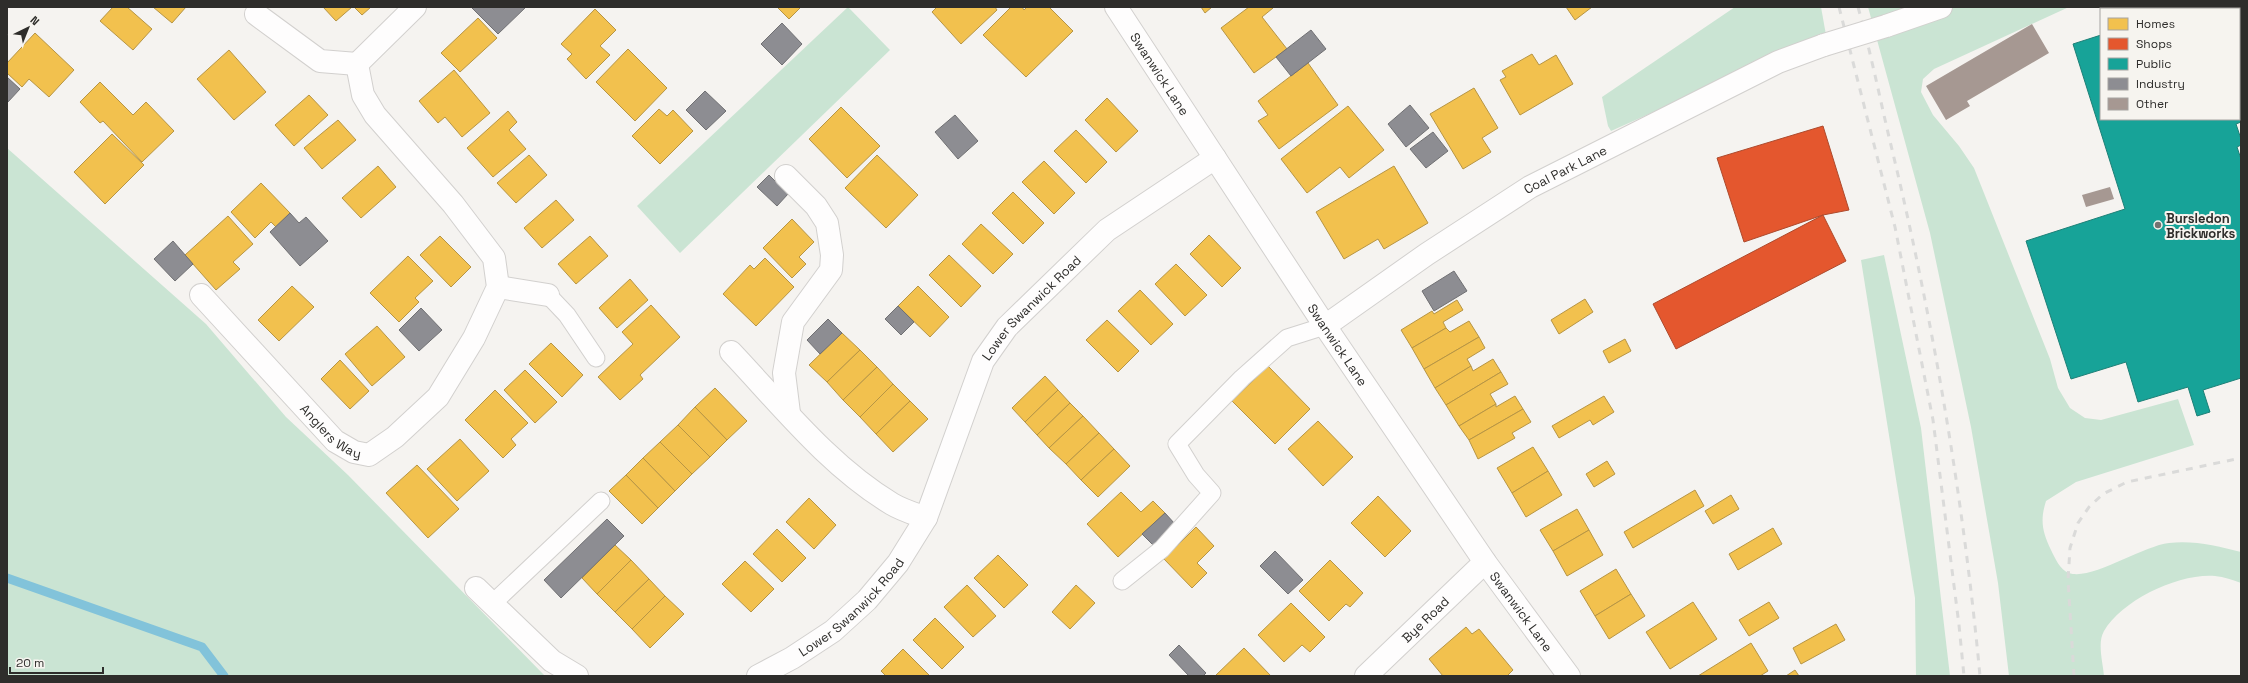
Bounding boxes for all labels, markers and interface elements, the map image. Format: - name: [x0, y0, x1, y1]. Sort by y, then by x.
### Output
- north arrow: [8, 8, 48, 48]
- legend: [2100, 8, 2240, 120]
- text: N: [27, 13, 42, 28]
- text: Homes: [2136, 16, 2175, 32]
- street label: Swanwick Lane: [1127, 29, 1193, 119]
- text: Shops: [2136, 36, 2172, 52]
- text: Public: [2136, 56, 2171, 72]
- text: Industry: [2136, 76, 2185, 92]
- text: Other: [2136, 96, 2169, 112]
- street label: Coal Park Lane: [1520, 141, 1610, 198]
- place label: Bursledon Brickworks: [2166, 210, 2236, 242]
- marker: Bursledon Brickworks: [2153, 220, 2163, 230]
- street label: Lower Swanwick Road: [978, 251, 1085, 364]
- street label: Swanwick Lane: [1304, 300, 1372, 389]
- street label: Anglers Way: [297, 400, 363, 462]
- street label: Lower Swanwick Road: [795, 555, 908, 660]
- street label: Swanwick Lane: [1486, 568, 1557, 655]
- street label: Bye Road: [1398, 593, 1453, 646]
- scale bar: [10, 649, 103, 675]
- text: 20 m: [16, 655, 44, 671]

